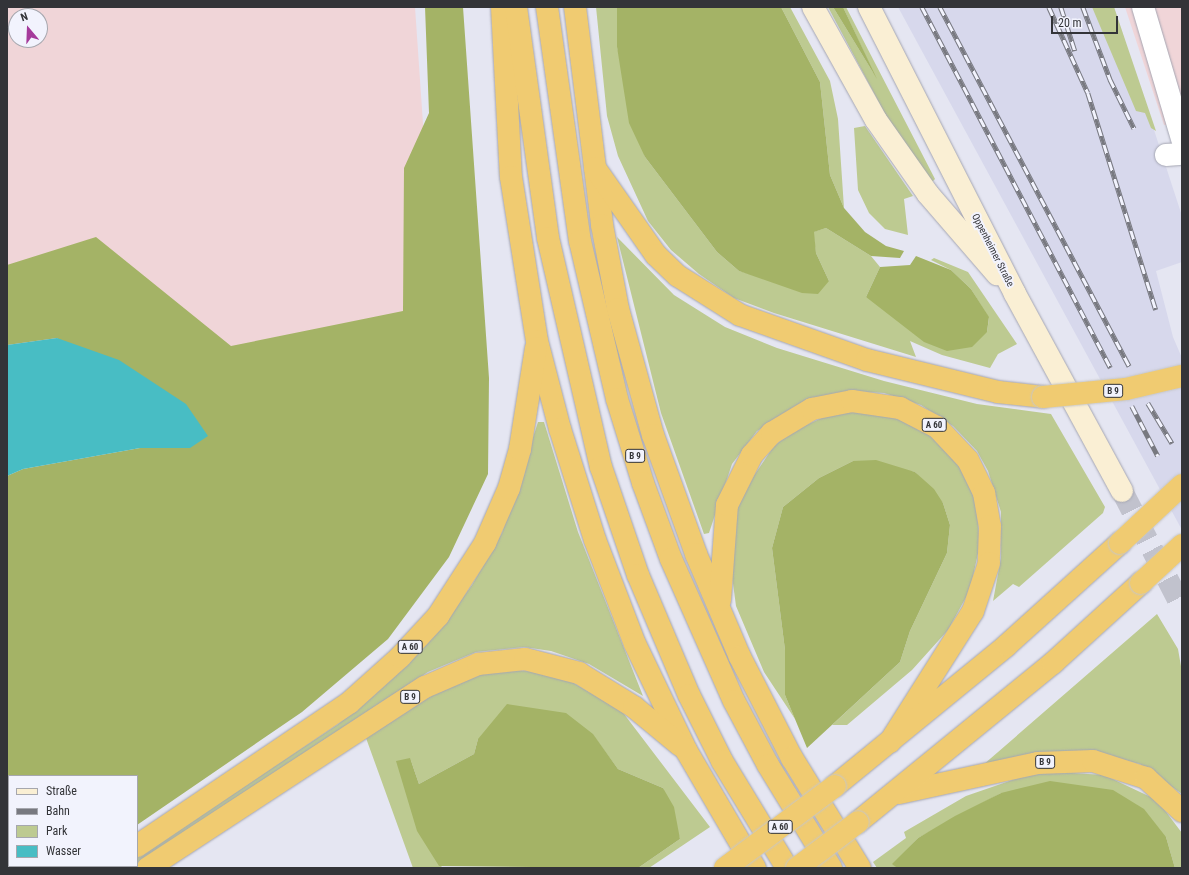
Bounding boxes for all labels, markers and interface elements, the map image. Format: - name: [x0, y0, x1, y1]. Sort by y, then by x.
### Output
- north arrow: [8, 8, 48, 48]
- scale bar: [1053, 8, 1120, 34]
- text: N: [19, 10, 30, 24]
- text: 20 m: [1058, 16, 1082, 30]
- street label: Oppenheimer Straße: [969, 211, 1017, 289]
- road number: B 9: [1103, 384, 1123, 398]
- road number: A 60: [921, 418, 947, 432]
- road number: B 9: [625, 449, 645, 463]
- road number: A 60: [397, 640, 423, 654]
- road number: B 9: [400, 690, 420, 704]
- road number: B 9: [1035, 755, 1055, 769]
- legend: [8, 775, 138, 867]
- text: Straße: [46, 784, 77, 798]
- text: Bahn: [46, 804, 70, 818]
- road number: A 60: [767, 820, 793, 834]
- text: Park: [46, 824, 67, 838]
- text: Wasser: [46, 844, 81, 858]

